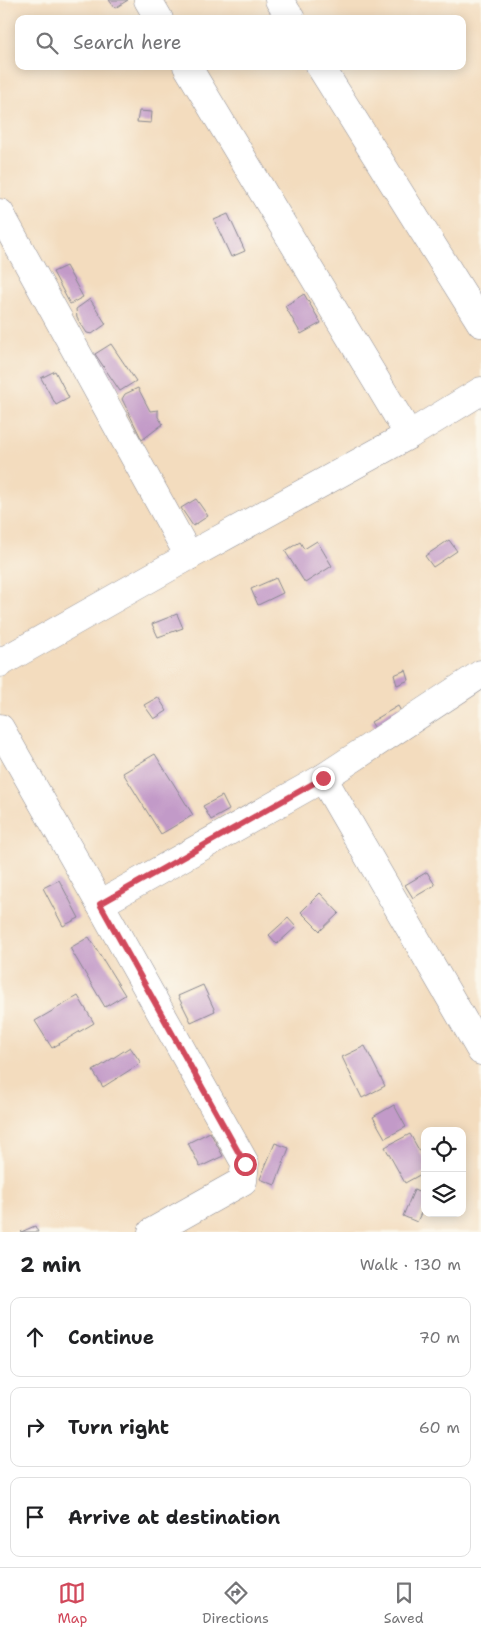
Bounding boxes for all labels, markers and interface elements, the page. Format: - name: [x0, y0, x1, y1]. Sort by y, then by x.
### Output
- search box: [15, 15, 466, 70]
- icon: search: [33, 29, 61, 57]
- text: Search here: [73, 30, 182, 55]
- route end: [312, 767, 335, 790]
- map controls: [421, 1127, 466, 1217]
- button: locate: [421, 1127, 466, 1172]
- route start: [234, 1153, 257, 1176]
- button: layers: [421, 1172, 466, 1217]
- text: 2 min: [20, 1251, 81, 1279]
- text: Walk · 130 m: [360, 1254, 461, 1275]
- icon: ahead: [21, 1323, 49, 1351]
- text: Continue: [68, 1325, 154, 1350]
- text: 70 m: [419, 1327, 460, 1348]
- icon: right: [21, 1413, 49, 1441]
- text: Turn right: [68, 1415, 169, 1440]
- text: 60 m: [419, 1417, 460, 1438]
- icon: arrive: [21, 1503, 49, 1531]
- text: Arrive at destination: [68, 1505, 280, 1530]
- tab: Map: [57, 1579, 87, 1627]
- tab: Directions: [202, 1579, 269, 1627]
- tab: Saved: [384, 1579, 424, 1627]

